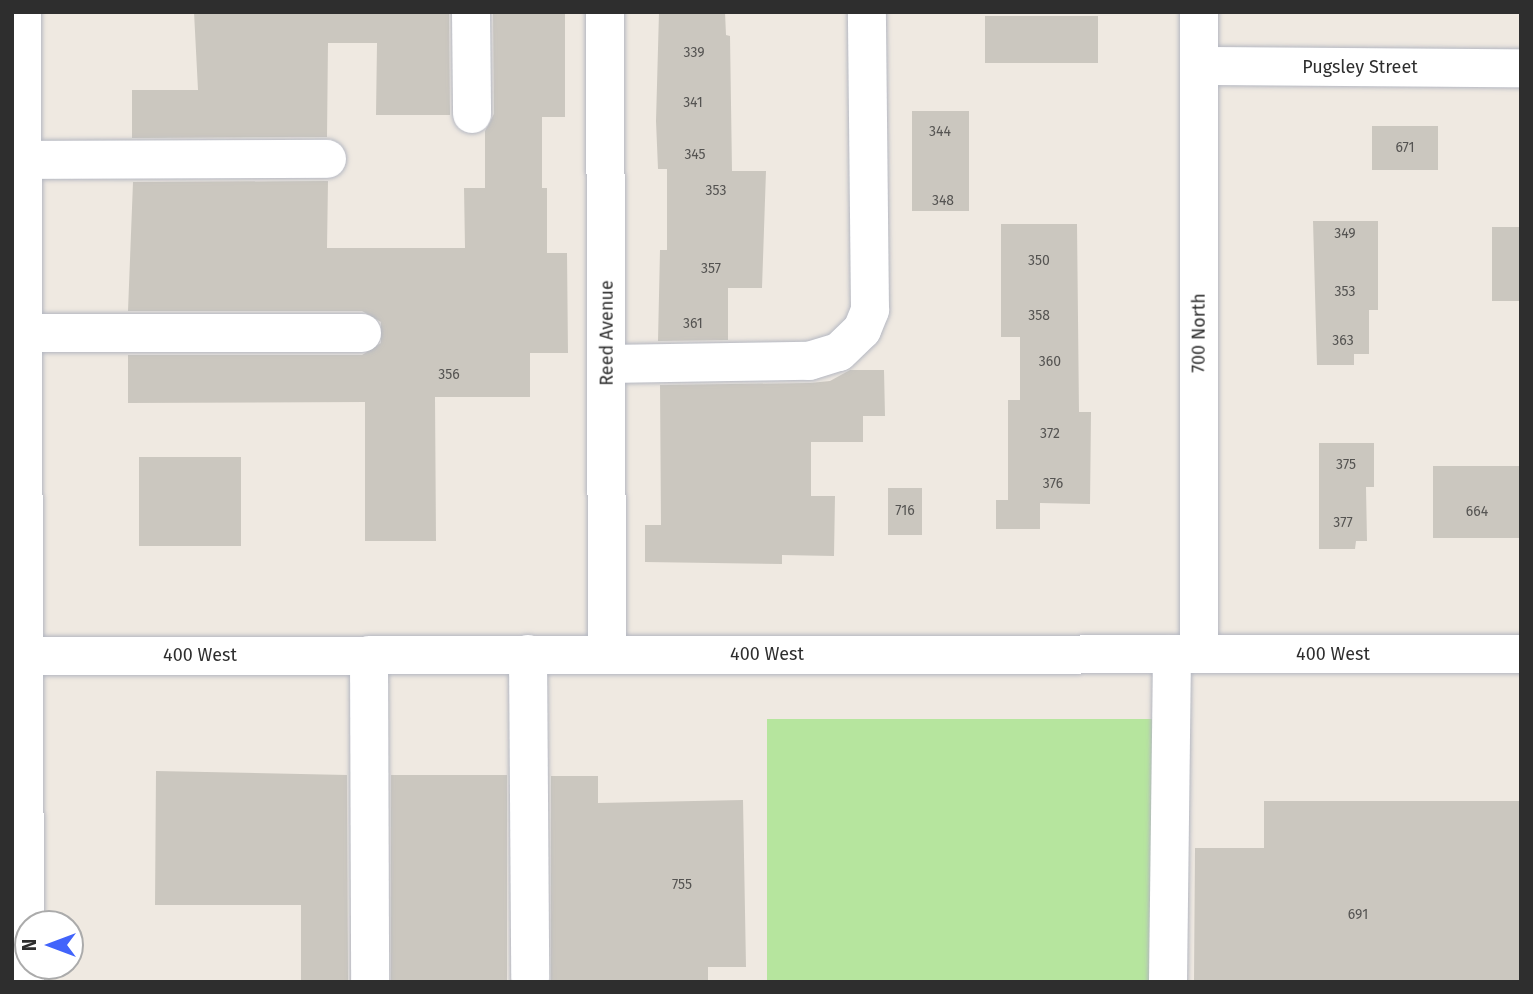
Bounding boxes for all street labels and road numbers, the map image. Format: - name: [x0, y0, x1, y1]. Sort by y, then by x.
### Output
- street label: Pugsley Street: [1302, 56, 1418, 78]
- street label: Reed Avenue: [596, 280, 618, 386]
- street label: 700 North: [1188, 293, 1210, 373]
- street label: 400 West: [730, 643, 804, 665]
- street label: 400 West: [1296, 643, 1370, 665]
- street label: 400 West: [163, 644, 237, 666]

